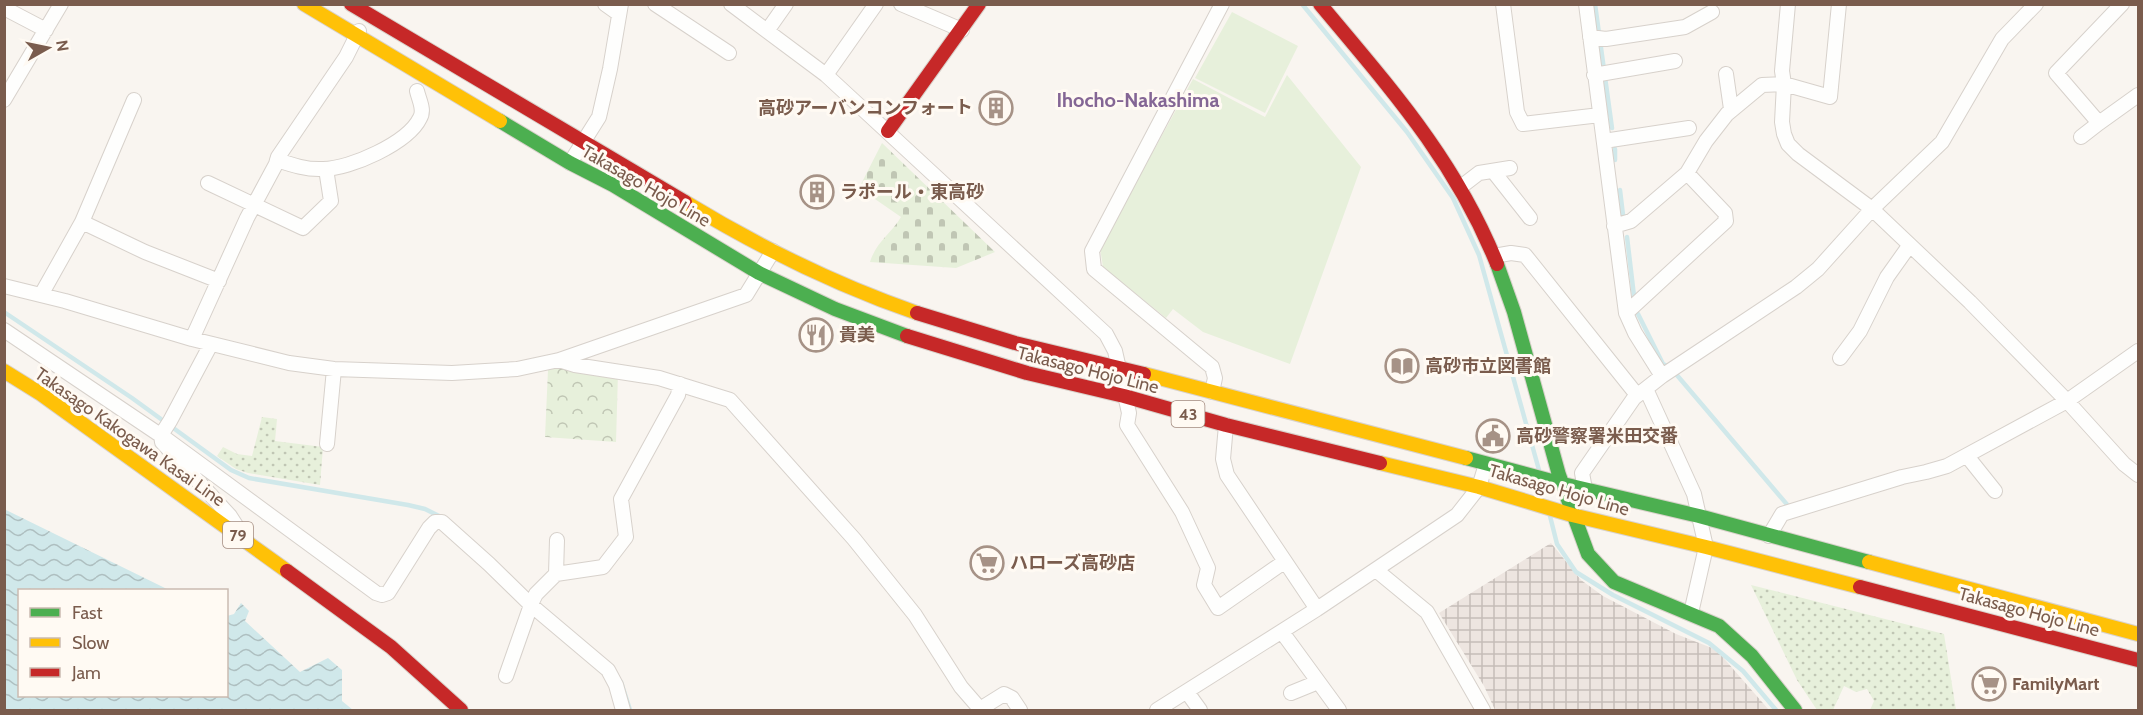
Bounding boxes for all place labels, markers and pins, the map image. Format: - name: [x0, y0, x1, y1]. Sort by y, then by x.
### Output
- building icon: 高砂アーバンコンフォート: [978, 90, 1014, 126]
- place label: 高砂アーバンコンフォート: [758, 97, 973, 119]
- building icon: ラポール・東高砂: [799, 174, 835, 210]
- place label: ラポール・東高砂: [840, 181, 984, 203]
- restaurant icon: 貴美: [798, 317, 834, 353]
- place label: 貴美: [839, 324, 875, 346]
- library icon: 高砂市立図書館: [1384, 348, 1420, 384]
- place label: 高砂市立図書館: [1425, 355, 1551, 377]
- public building icon: 高砂警察署米田交番: [1475, 418, 1511, 454]
- place label: 高砂警察署米田交番: [1516, 425, 1678, 447]
- supermarket icon: ハローズ高砂店: [969, 545, 1005, 581]
- place label: ハローズ高砂店: [1010, 552, 1135, 574]
- supermarket icon: FamilyMart: [1971, 666, 2007, 702]
- place label: FamilyMart: [2012, 673, 2099, 695]

